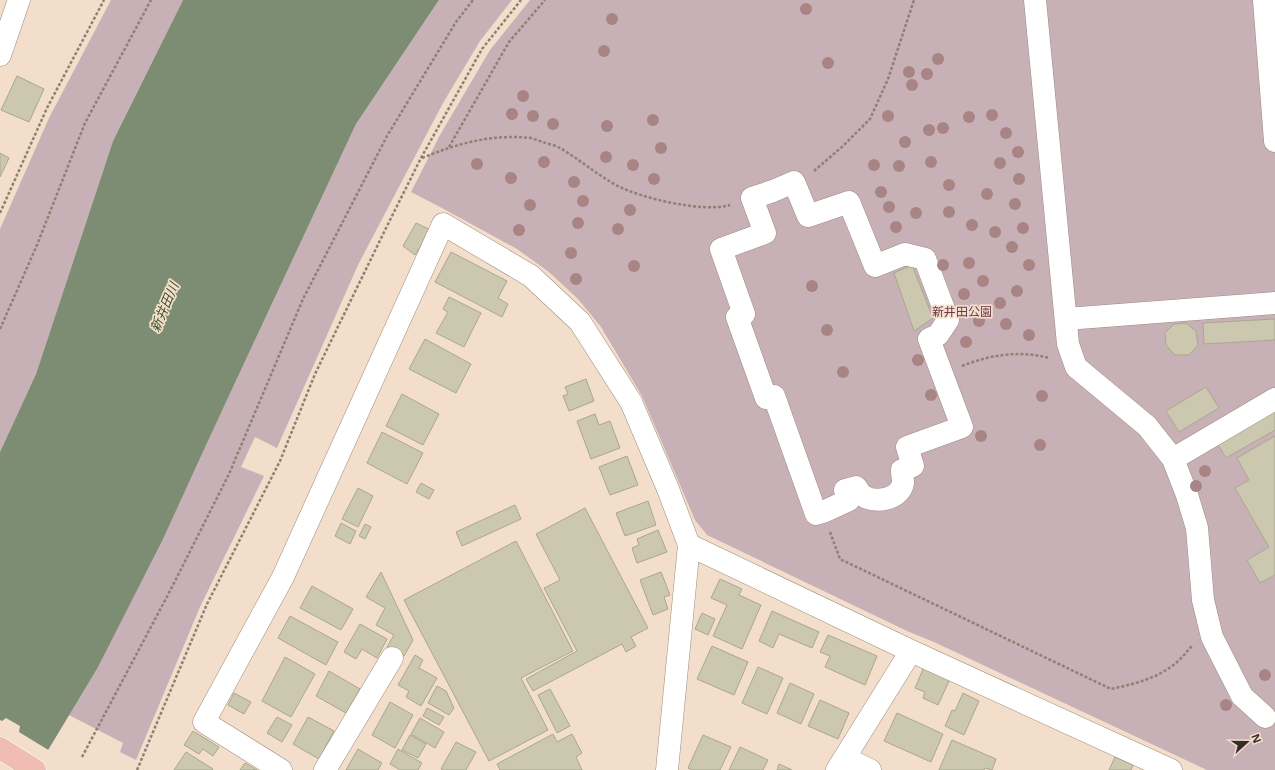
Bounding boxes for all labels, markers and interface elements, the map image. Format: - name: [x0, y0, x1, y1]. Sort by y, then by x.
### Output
- water label: 新井田川: [146, 278, 183, 334]
- park label: 新井田公園: [932, 303, 992, 320]
- north arrow: [1227, 722, 1267, 762]
- text: N: [1248, 731, 1265, 745]

